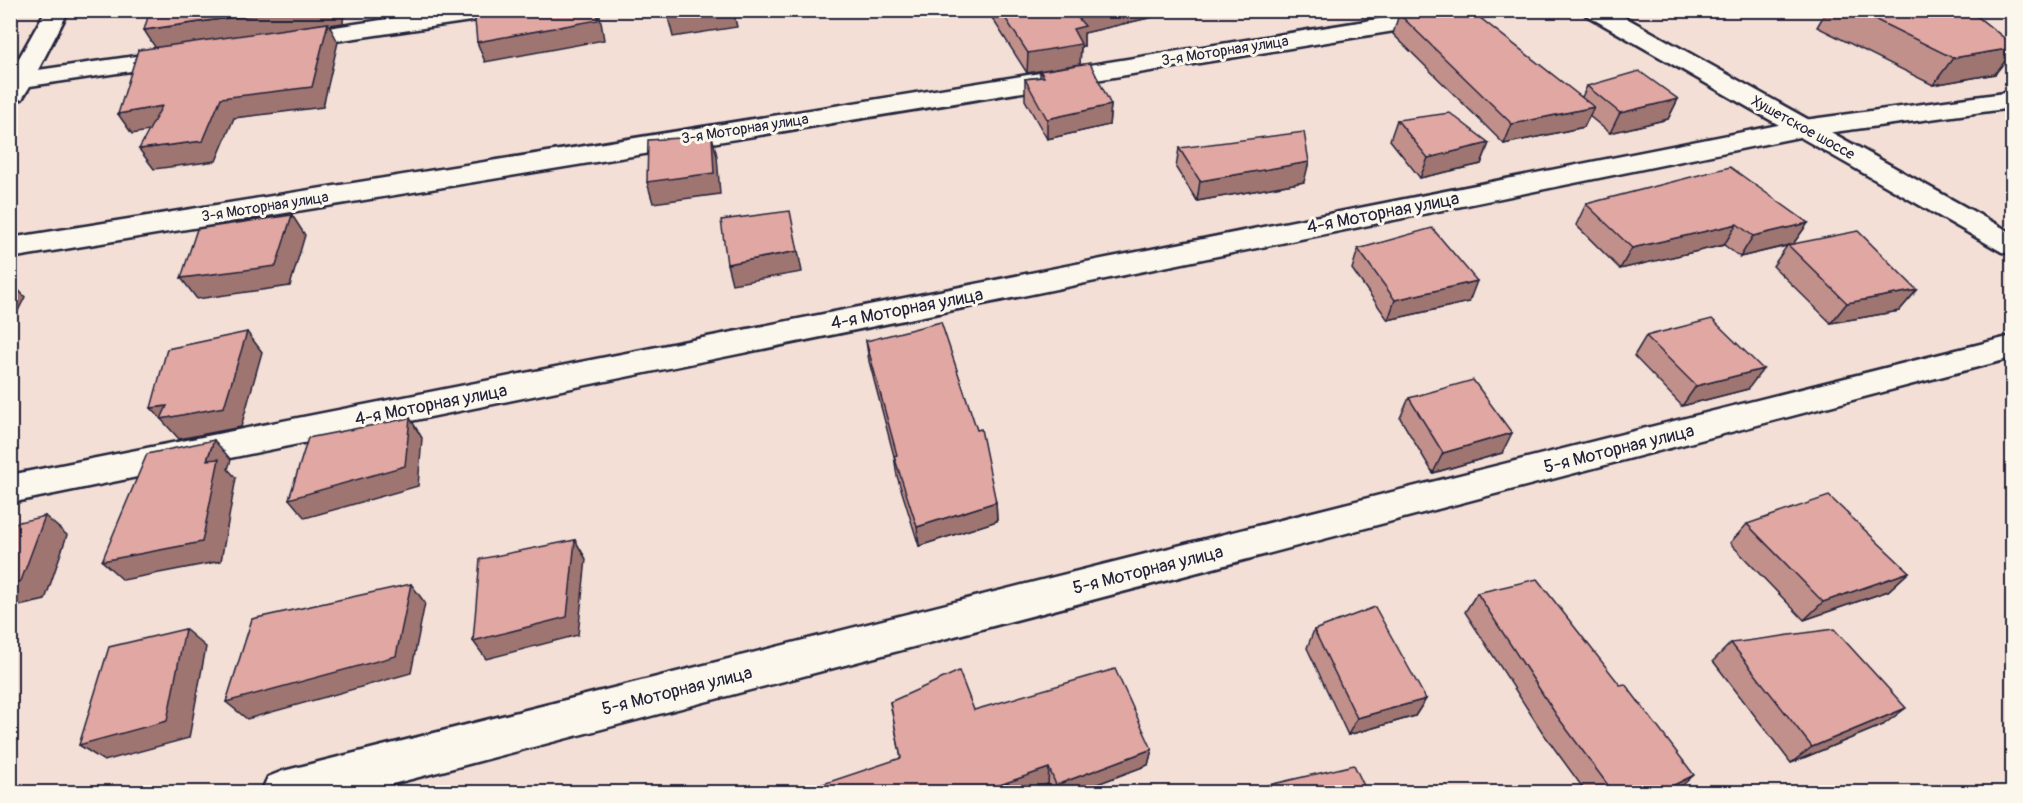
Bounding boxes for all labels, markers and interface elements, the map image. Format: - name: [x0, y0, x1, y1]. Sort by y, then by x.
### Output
- street label: 3-я Моторная улица: [1160, 32, 1290, 70]
- street label: Хушетское шоссе: [1748, 92, 1859, 165]
- street label: 3-я Моторная улица: [680, 110, 810, 148]
- street label: 4-я Моторная улица: [1305, 187, 1461, 239]
- street label: 3-я Моторная улица: [200, 188, 330, 226]
- street label: 4-я Моторная улица: [829, 283, 985, 335]
- street label: 4-я Моторная улица: [353, 379, 509, 431]
- street label: 5-я Моторная улица: [1541, 419, 1697, 479]
- street label: 5-я Моторная улица: [1070, 540, 1226, 600]
- street label: 5-я Моторная улица: [599, 661, 755, 721]

